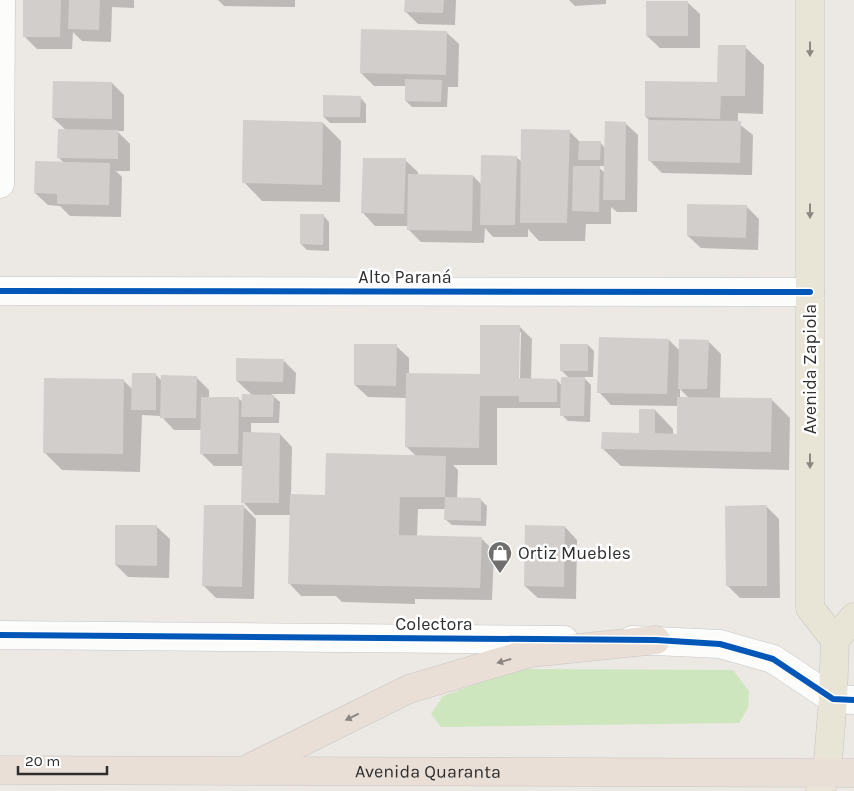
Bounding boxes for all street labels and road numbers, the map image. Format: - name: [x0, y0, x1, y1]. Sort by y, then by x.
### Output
- street label: Alto Paraná: [358, 266, 452, 288]
- street label: Avenida Zapiola: [799, 304, 821, 434]
- street label: Colectora: [395, 613, 473, 635]
- street label: Avenida Quaranta: [355, 760, 501, 783]

